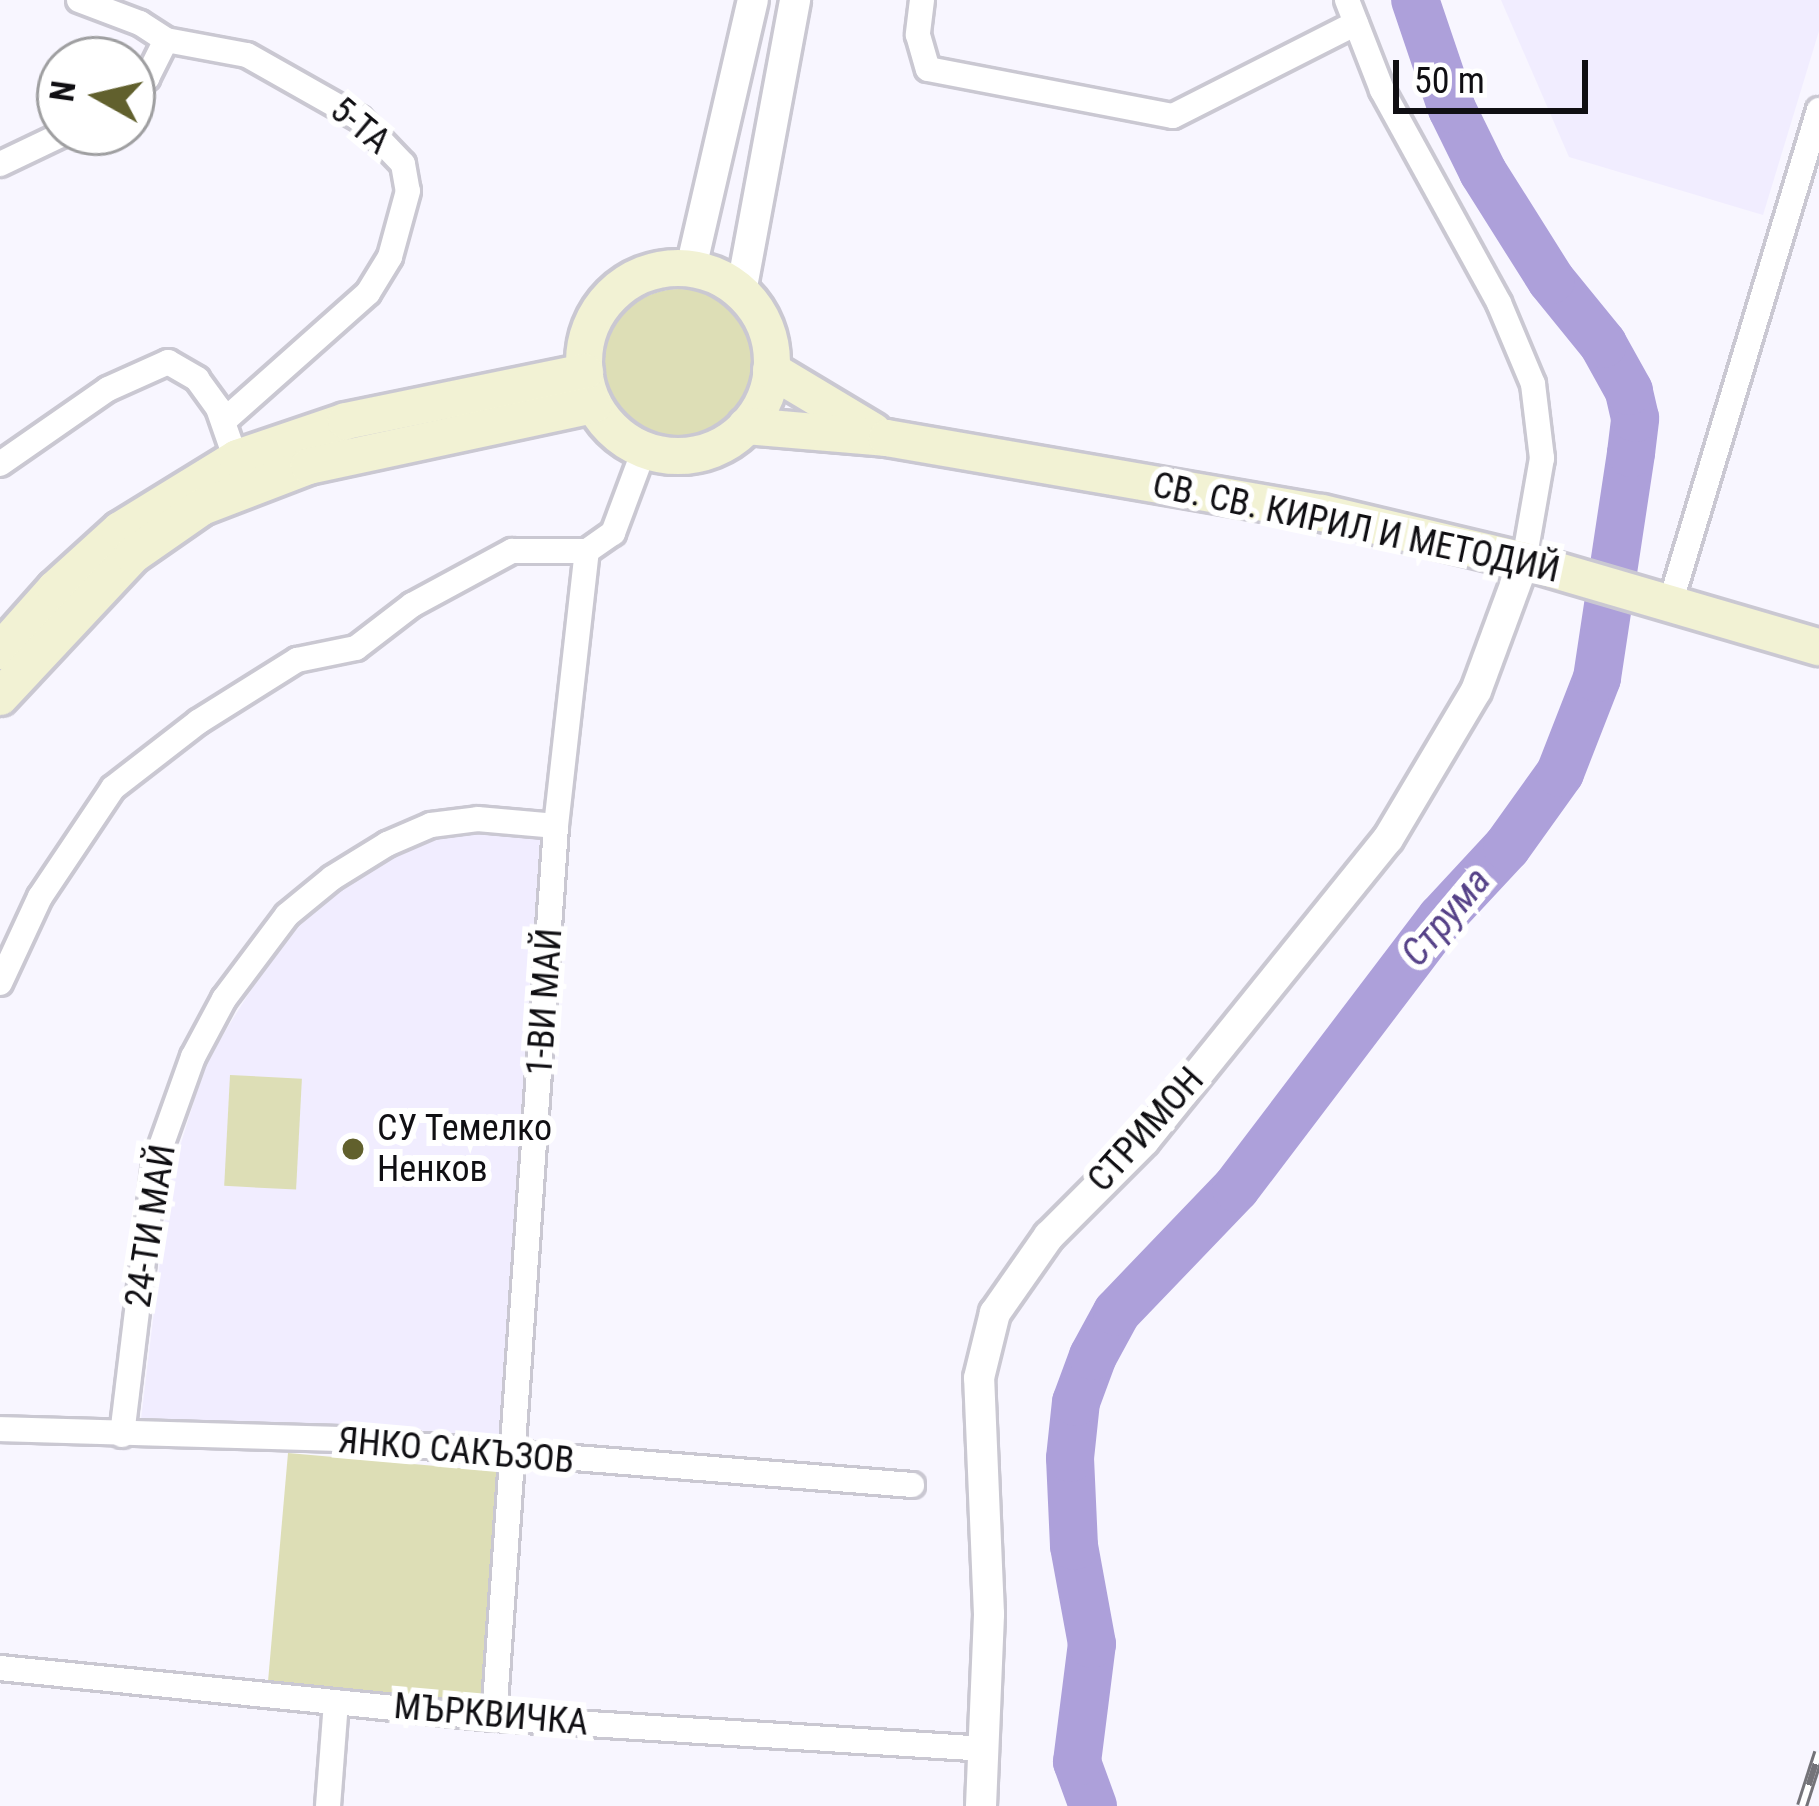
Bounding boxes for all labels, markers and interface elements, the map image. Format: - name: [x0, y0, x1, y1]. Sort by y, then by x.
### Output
- north arrow: [36, 36, 156, 156]
- scale bar: [1399, 36, 1594, 110]
- text: 50 m: [1414, 60, 1485, 102]
- text: N: [42, 79, 84, 104]
- street label: 5-ТА: [321, 89, 399, 163]
- street label: СВ. СВ. КИРИЛ И МЕТОДИЙ: [1149, 464, 1563, 592]
- water label: Струма: [1391, 858, 1501, 976]
- street label: 1-ВИ МАЙ: [518, 927, 572, 1077]
- street label: СТРИМОН: [1079, 1059, 1213, 1201]
- place label: СУ Темелко Ненков: [377, 1106, 553, 1191]
- marker: СУ Темелко Ненков: [340, 1136, 366, 1162]
- street label: 24-ТИ МАЙ: [117, 1141, 185, 1311]
- street label: ЯНКО САКЪЗОВ: [336, 1419, 576, 1483]
- street label: МЪРКВИЧКА: [392, 1685, 590, 1745]

